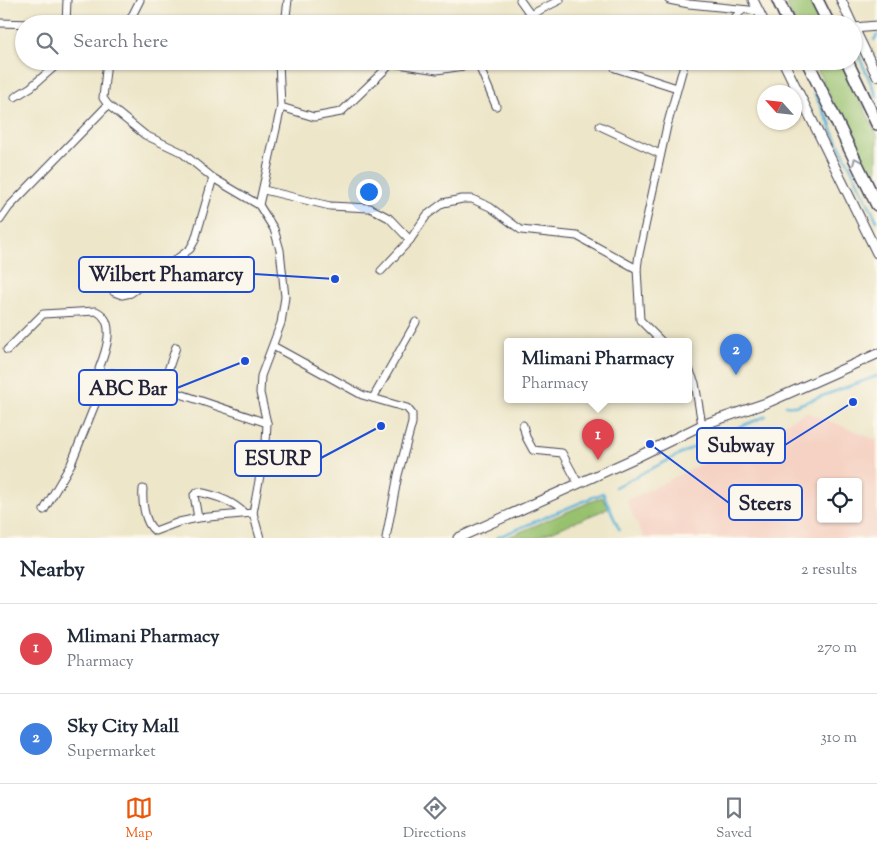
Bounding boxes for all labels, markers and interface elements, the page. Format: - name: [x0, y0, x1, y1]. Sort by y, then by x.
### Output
- search box: [15, 15, 862, 70]
- icon: search: [33, 29, 61, 57]
- text: Search here: [73, 29, 168, 56]
- north arrow: [757, 85, 802, 130]
- one-way arrow: [852, 157, 863, 166]
- your location: [356, 179, 382, 205]
- callout: Wilbert Phamarcy: [79, 257, 254, 292]
- text: Wilbert Phamarcy: [89, 262, 244, 291]
- pin: 2: [720, 334, 752, 375]
- popup: [504, 338, 692, 403]
- text: Mlimani Pharmacy: [522, 346, 674, 373]
- callout: ABC Bar: [79, 370, 177, 405]
- text: Pharmacy: [522, 373, 588, 396]
- text: ABC Bar: [89, 376, 168, 405]
- pin: 1: [582, 419, 614, 460]
- callout: Subway: [697, 428, 785, 463]
- text: Subway: [707, 433, 775, 462]
- callout: ESURP: [235, 441, 321, 476]
- text: ESURP: [245, 446, 312, 475]
- map controls: [817, 478, 862, 523]
- button: locate: [817, 478, 862, 523]
- callout: Steers: [729, 485, 802, 520]
- text: Steers: [739, 491, 792, 520]
- text: Nearby: [20, 556, 85, 586]
- text: 2 results: [801, 559, 857, 582]
- text: Mlimani Pharmacy: [67, 624, 220, 651]
- text: 1: [33, 637, 39, 660]
- text: 270 m: [817, 637, 857, 660]
- text: Pharmacy: [67, 651, 134, 674]
- text: Sky City Mall: [67, 714, 179, 741]
- text: 2: [32, 727, 40, 750]
- text: 310 m: [820, 727, 857, 750]
- text: Supermarket: [67, 741, 156, 764]
- tab: Map: [125, 794, 153, 844]
- tab: Directions: [403, 794, 466, 844]
- tab: Saved: [716, 794, 752, 844]

